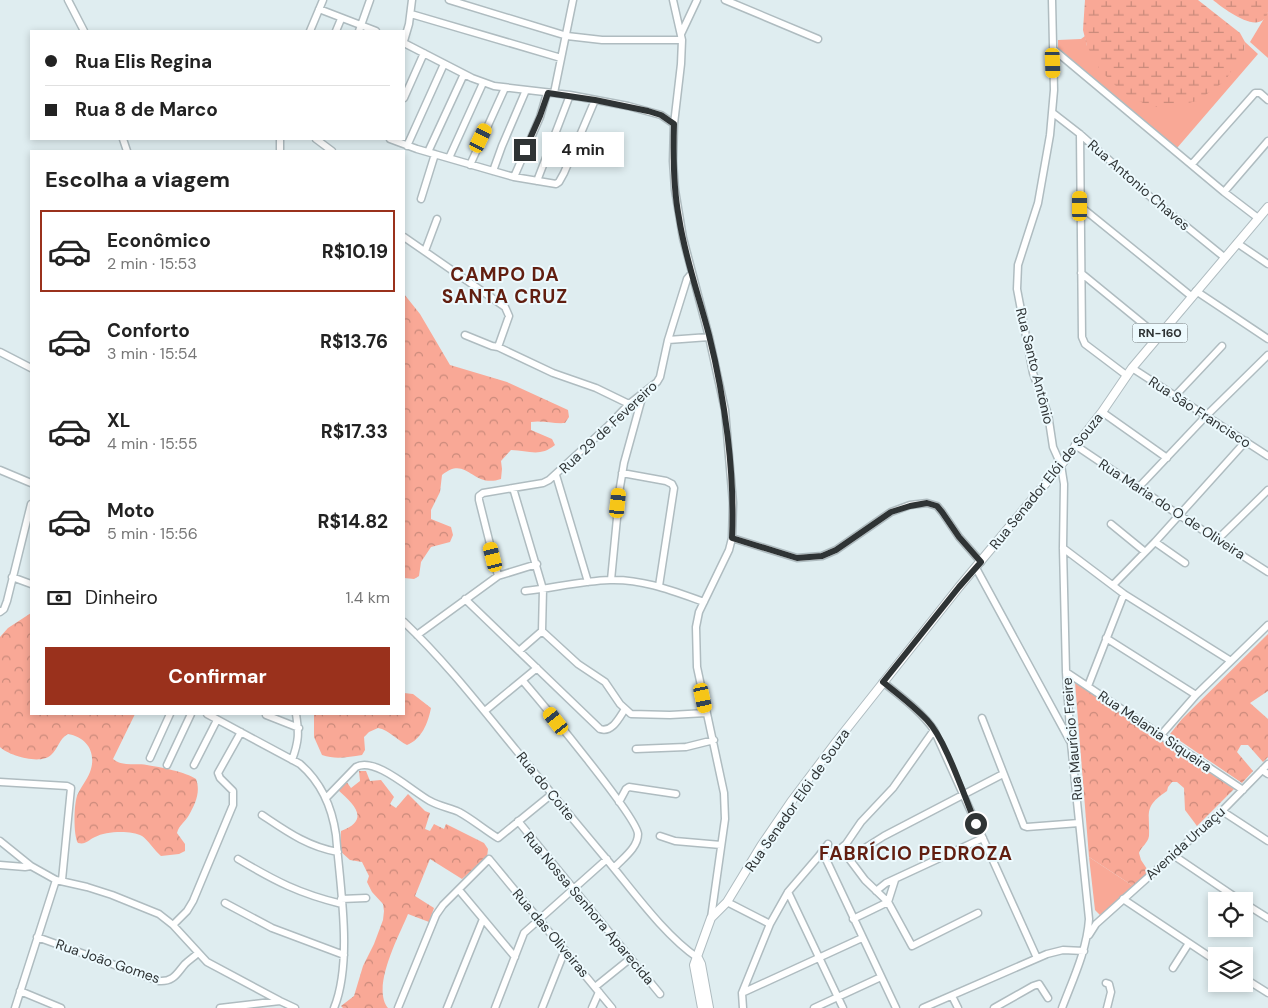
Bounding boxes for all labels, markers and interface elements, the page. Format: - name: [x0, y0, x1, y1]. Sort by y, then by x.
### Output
- car: [1044, 48, 1061, 78]
- text: Rua Elis Regina: [75, 49, 212, 74]
- text: Rua 8 de Marco: [75, 97, 218, 122]
- car: [467, 121, 494, 155]
- callout: 4 min: [542, 132, 625, 168]
- street label: Rua Antonio Chaves: [1084, 136, 1194, 234]
- route end: [514, 139, 536, 161]
- text: 4 min: [561, 139, 605, 160]
- text: Escolha a viagem: [45, 165, 230, 194]
- car: [1072, 191, 1087, 221]
- text: Econômico: [107, 228, 211, 253]
- icon: car: [47, 229, 92, 274]
- text: R$10.19: [322, 239, 388, 264]
- text: 2 min · 15:53: [107, 253, 197, 274]
- district label: CAMPO DA SANTA CRUZ: [442, 262, 568, 309]
- street label: Rua Santo Antônio: [1012, 306, 1058, 426]
- text: Conforto: [107, 318, 190, 343]
- icon: car: [47, 319, 92, 364]
- road number: RN-160: [1132, 323, 1188, 342]
- text: R$13.76: [320, 329, 388, 354]
- text: 3 min · 15:54: [107, 343, 197, 364]
- street label: Rua São Francisco: [1145, 372, 1255, 452]
- street label: Rua 29 de Fevereiro: [555, 377, 661, 477]
- text: XL: [107, 408, 130, 433]
- icon: car: [47, 409, 92, 454]
- street label: Rua Senador Elói de Souza: [985, 409, 1107, 553]
- text: R$17.33: [321, 419, 388, 444]
- text: 4 min · 15:55: [107, 433, 197, 454]
- street label: Rua Maria do O de Oliveira: [1095, 455, 1249, 563]
- car: [608, 487, 627, 519]
- text: Moto: [107, 498, 155, 523]
- icon: car: [47, 499, 92, 544]
- text: R$14.82: [318, 509, 388, 534]
- text: 5 min · 15:56: [107, 523, 198, 544]
- car: [482, 541, 503, 573]
- icon: cash: [45, 584, 73, 612]
- text: Dinheiro: [85, 585, 158, 610]
- text: 1.4 km: [346, 587, 390, 608]
- button: Confirmar: [45, 647, 390, 705]
- street label: Rua Maurício Freire: [1058, 677, 1086, 801]
- car: [692, 682, 713, 714]
- street label: Rua Melania Siqueira: [1095, 686, 1215, 776]
- car: [540, 705, 571, 737]
- street label: Rua Senador Elói de Souza: [741, 725, 853, 875]
- street label: Rua do Coite: [513, 748, 579, 824]
- street label: Avenida Uruaçu: [1141, 802, 1229, 884]
- route start: [965, 813, 987, 835]
- street label: Rua Nossa Senhora Aparecida: [520, 828, 658, 988]
- district label: FABRÍCIO PEDROZA: [819, 841, 1013, 866]
- street label: Rua das Oliveiras: [509, 885, 593, 981]
- map controls: [1208, 892, 1253, 992]
- button: locate: [1208, 892, 1253, 937]
- street label: Rua João Gomes: [54, 935, 162, 987]
- button: layers: [1208, 947, 1253, 992]

